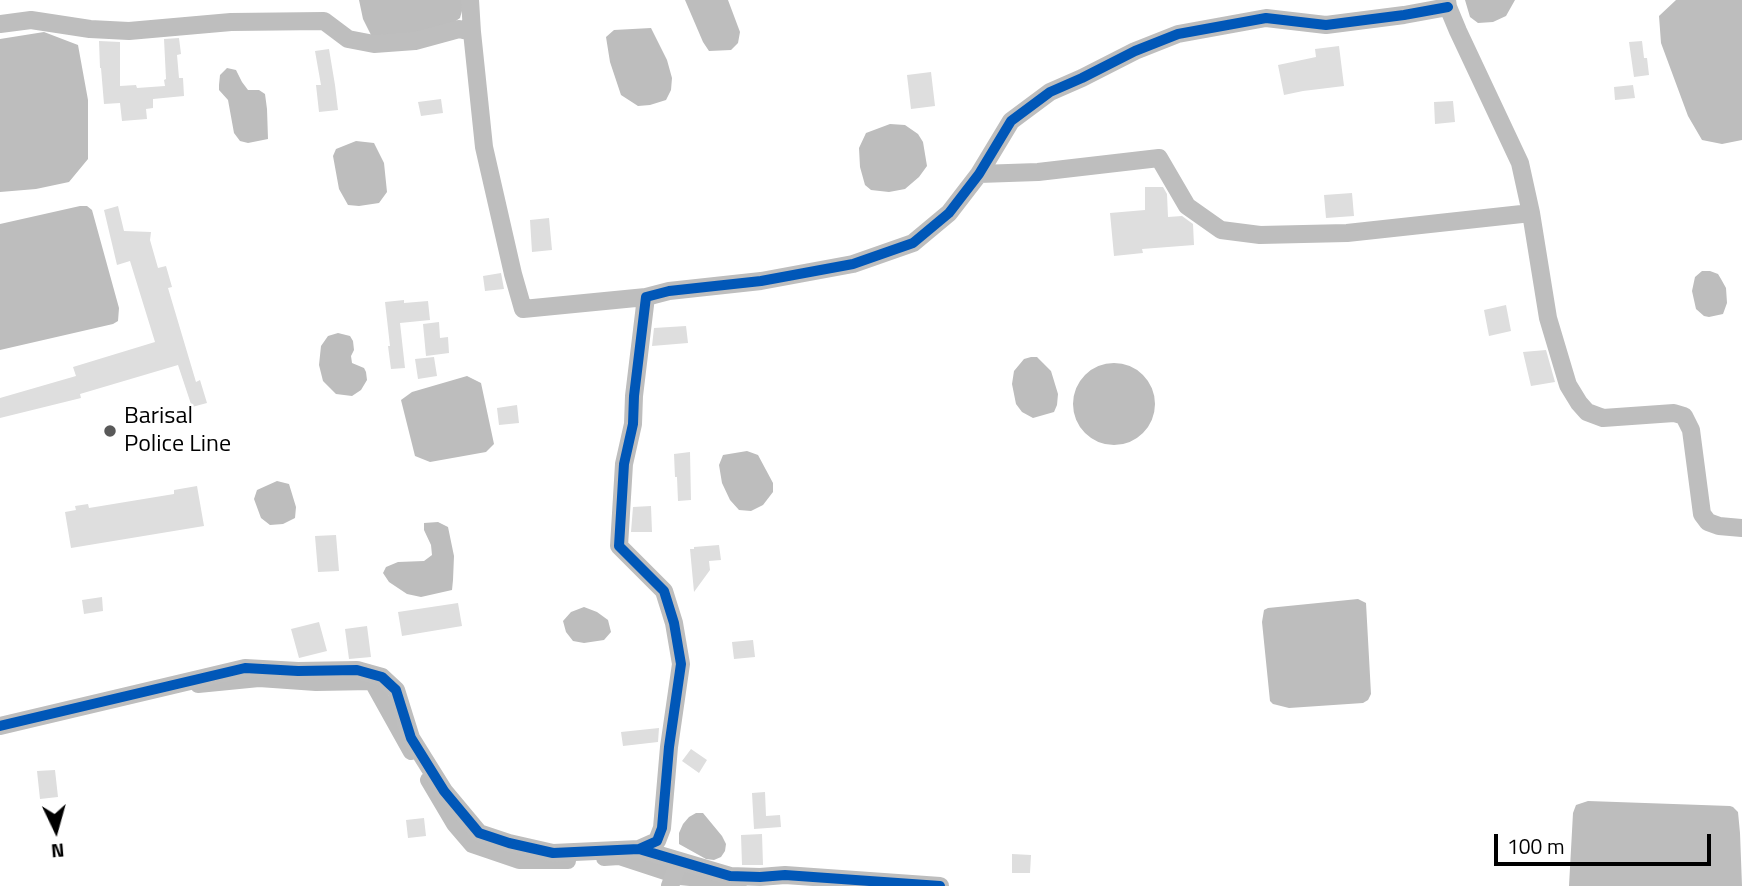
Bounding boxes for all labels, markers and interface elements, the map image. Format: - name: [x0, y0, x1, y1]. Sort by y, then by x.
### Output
- place label: Barisal Police Line: [124, 403, 231, 459]
- marker: Barisal Police Line: [102, 423, 118, 439]
- north arrow: [21, 795, 91, 865]
- scale bar: [1497, 820, 1714, 864]
- text: 100 m: [1507, 830, 1564, 862]
- text: N: [50, 836, 66, 866]

